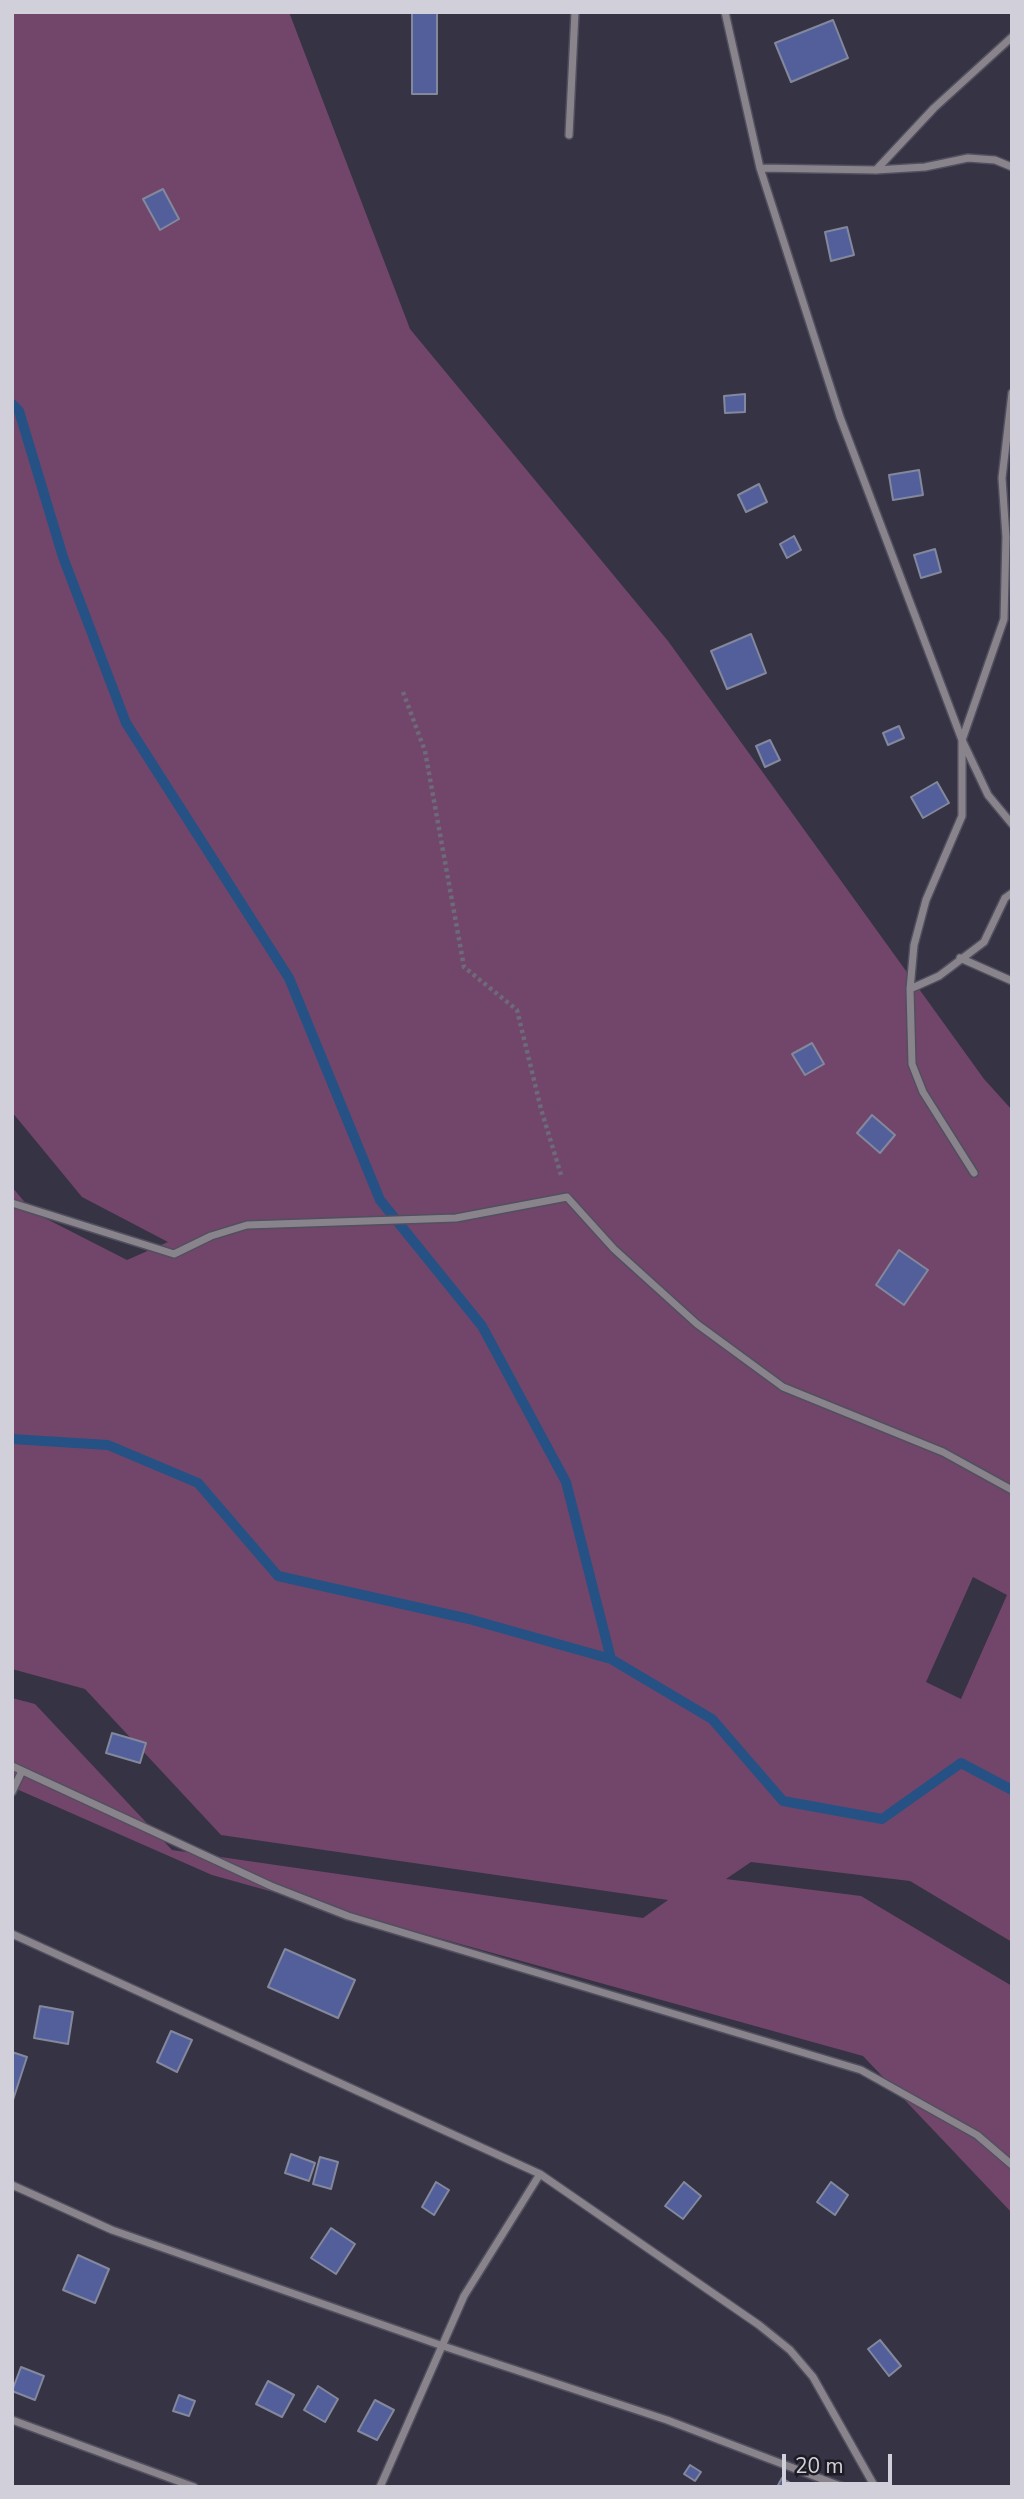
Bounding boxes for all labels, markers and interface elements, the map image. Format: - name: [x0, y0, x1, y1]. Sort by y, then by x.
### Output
- scale bar: [786, 2440, 896, 2484]
- text: 20 m: [795, 2452, 844, 2480]

